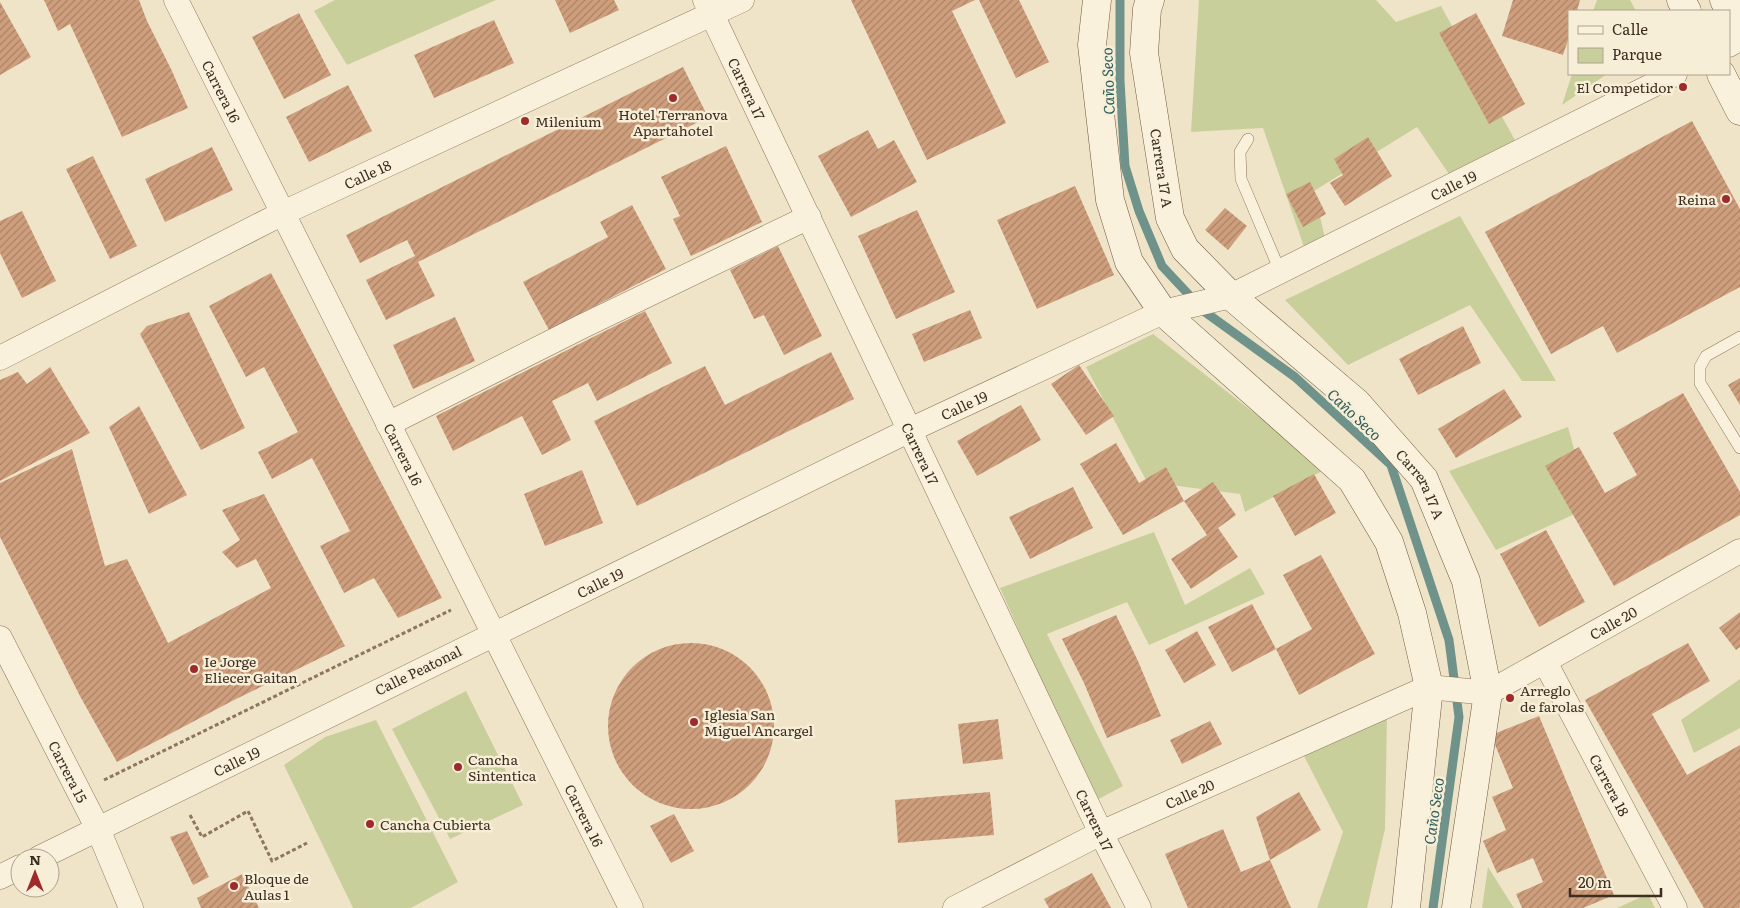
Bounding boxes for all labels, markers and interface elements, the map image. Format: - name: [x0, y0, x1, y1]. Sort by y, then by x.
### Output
- legend: [1568, 10, 1730, 75]
- text: Calle: [1612, 17, 1648, 40]
- text: Parque: [1612, 42, 1662, 65]
- water label: Caño Seco: [1094, 47, 1120, 115]
- street label: Carrera 17: [724, 54, 770, 123]
- street label: Carrera 16: [198, 57, 246, 126]
- place label: El Competidor: [1576, 77, 1673, 97]
- marker: El Competidor: [1677, 81, 1689, 93]
- marker: Hotel Terranova Apartahotel: [667, 92, 679, 104]
- place label: Hotel Terranova Apartahotel: [618, 104, 728, 140]
- place label: Milenium: [535, 111, 602, 131]
- marker: Milenium: [519, 115, 531, 127]
- street label: Carrera 17 A: [1146, 127, 1178, 210]
- street label: Calle 18: [340, 154, 395, 193]
- street label: Calle 19: [1427, 165, 1480, 205]
- place label: Reina: [1678, 189, 1716, 209]
- marker: Reina: [1720, 193, 1732, 205]
- water label: Caño Seco: [1323, 383, 1387, 445]
- street label: Calle 19: [937, 385, 991, 424]
- street label: Carrera 17: [897, 419, 944, 488]
- street label: Carrera 16: [380, 420, 428, 489]
- street label: Carrera 17 A: [1392, 444, 1450, 523]
- street label: Calle 19: [573, 562, 627, 602]
- street label: Calle 20: [1586, 601, 1641, 644]
- street label: Calle Peatonal: [371, 640, 465, 700]
- place label: Ie Jorge Eliecer Gaitan: [204, 651, 297, 687]
- marker: Ie Jorge Eliecer Gaitan: [188, 663, 200, 675]
- place label: Arreglo de farolas: [1520, 680, 1584, 716]
- marker: Arreglo de farolas: [1504, 692, 1516, 704]
- place label: Iglesia San Miguel Ancargel: [704, 704, 814, 740]
- marker: Iglesia San Miguel Ancargel: [688, 716, 700, 728]
- street label: Carrera 15: [44, 737, 93, 806]
- street label: Calle 19: [210, 741, 263, 781]
- place label: Cancha Sintentica: [468, 749, 537, 785]
- street label: Carrera 18: [1585, 750, 1635, 820]
- marker: Cancha Sintentica: [452, 761, 464, 773]
- street label: Calle 20: [1162, 774, 1217, 813]
- water label: Caño Seco: [1417, 776, 1449, 846]
- street label: Carrera 16: [561, 781, 609, 850]
- street label: Carrera 17: [1071, 786, 1119, 854]
- place label: Cancha Cubierta: [380, 814, 491, 834]
- marker: Cancha Cubierta: [364, 818, 376, 830]
- north arrow: [10, 848, 60, 898]
- text: N: [29, 849, 41, 869]
- scale bar: [1570, 866, 1661, 898]
- place label: Bloque de Aulas 1: [244, 868, 309, 904]
- text: 20 m: [1578, 870, 1612, 893]
- marker: Bloque de Aulas 1: [228, 880, 240, 892]

